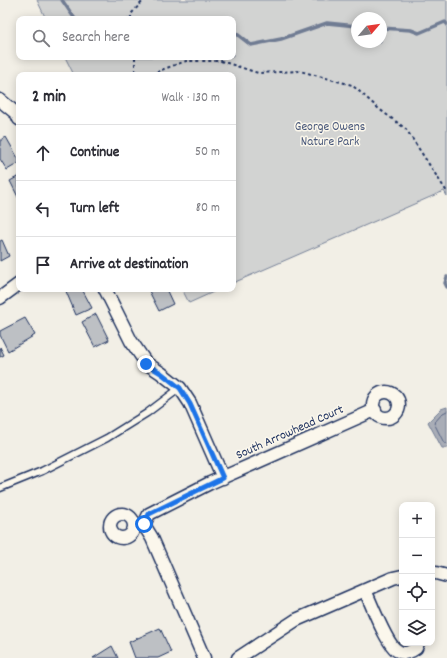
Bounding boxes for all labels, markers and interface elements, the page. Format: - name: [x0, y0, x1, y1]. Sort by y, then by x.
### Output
- north arrow: [351, 12, 387, 48]
- search box: [16, 16, 236, 60]
- icon: search: [30, 27, 52, 49]
- text: Search here: [62, 27, 130, 49]
- text: 2 min: [32, 86, 66, 110]
- text: Walk · 130 m: [161, 89, 220, 108]
- park label: George Owens Nature Park: [295, 118, 365, 152]
- icon: ahead: [32, 142, 54, 164]
- text: Continue: [70, 142, 119, 164]
- text: 50 m: [195, 143, 220, 162]
- icon: left: [32, 198, 54, 220]
- text: Turn left: [70, 198, 119, 220]
- text: 80 m: [196, 199, 220, 218]
- icon: arrive: [32, 254, 54, 276]
- text: Arrive at destination: [70, 254, 188, 276]
- route end: [137, 355, 155, 373]
- street label: South Arrowhead Court: [233, 401, 347, 465]
- map controls: [399, 502, 435, 646]
- button: +: [399, 502, 435, 538]
- route start: [135, 515, 153, 533]
- button: −: [399, 538, 435, 574]
- button: locate: [399, 574, 435, 610]
- button: layers: [399, 610, 435, 646]

